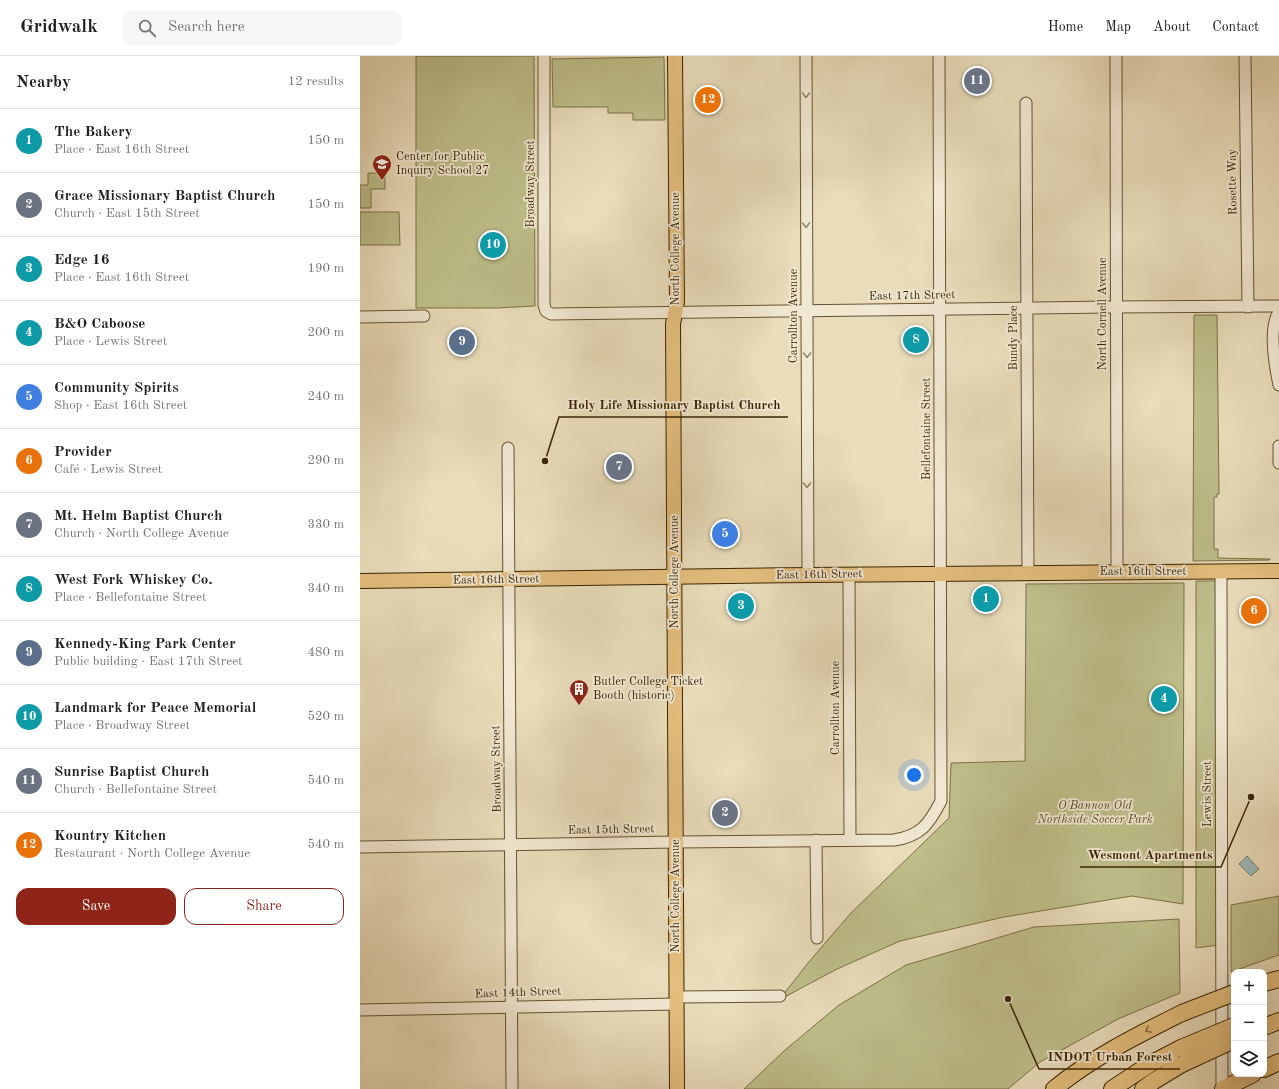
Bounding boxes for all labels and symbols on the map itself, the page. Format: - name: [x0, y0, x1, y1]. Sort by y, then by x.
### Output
- pin: 11: [964, 66, 990, 96]
- pin: 12: [695, 85, 721, 115]
- one-way arrow: [802, 92, 810, 98]
- street label: Broadway Street: [525, 140, 537, 228]
- street label: Rosette Way: [1226, 148, 1240, 215]
- place label: Center for Public Inquiry School 27: [396, 151, 489, 177]
- school or university icon: Center for Public Inquiry School 27: [371, 153, 393, 181]
- street label: North College Avenue: [670, 192, 682, 306]
- one-way arrow: [802, 222, 810, 228]
- pin: 10: [480, 230, 506, 260]
- street label: North Cornell Avenue: [1097, 257, 1109, 371]
- street label: Carrollton Avenue: [788, 268, 800, 363]
- street label: East 17th Street: [869, 289, 955, 303]
- street label: Bundy Place: [1008, 305, 1020, 371]
- pin: 8: [903, 325, 929, 355]
- pin: 9: [449, 327, 475, 357]
- one-way arrow: [803, 352, 811, 358]
- street label: Bellefontaine Street: [921, 378, 933, 480]
- callout: Holy Life Missionary Baptist Church: [559, 392, 788, 417]
- text: Holy Life Missionary Baptist Church: [568, 399, 781, 412]
- pin: 7: [606, 452, 632, 482]
- one-way arrow: [803, 482, 811, 488]
- street label: North College Avenue: [669, 515, 681, 629]
- pin: 5: [712, 519, 738, 549]
- street label: East 16th Street: [1100, 566, 1186, 578]
- street label: East 16th Street: [776, 568, 862, 582]
- street label: East 16th Street: [453, 573, 539, 587]
- pin: 1: [973, 584, 999, 614]
- pin: 3: [728, 591, 754, 621]
- pin: 6: [1241, 596, 1267, 626]
- street label: Carrollton Avenue: [830, 660, 842, 755]
- place label: Butler College Ticket Booth (historic): [593, 676, 703, 702]
- building icon: Butler College Ticket Booth (historic): [568, 678, 590, 706]
- pin: 4: [1151, 684, 1177, 714]
- street label: Broadway Street: [490, 725, 504, 813]
- street label: Lewis Street: [1202, 761, 1214, 827]
- your location: [904, 765, 924, 785]
- pin: 2: [712, 798, 738, 828]
- park label: O'Bannon Old Northside Soccer Park: [1036, 800, 1153, 826]
- street label: East 15th Street: [567, 822, 654, 837]
- street label: North College Avenue: [670, 839, 682, 953]
- callout: Wesmont Apartments: [1080, 842, 1221, 867]
- text: Wesmont Apartments: [1088, 849, 1213, 862]
- street label: East 14th Street: [474, 985, 562, 1001]
- one-way arrow: [1144, 1026, 1152, 1033]
- callout: INDOT Urban Forest: [1039, 1044, 1180, 1069]
- text: INDOT Urban Forest: [1047, 1051, 1173, 1064]

